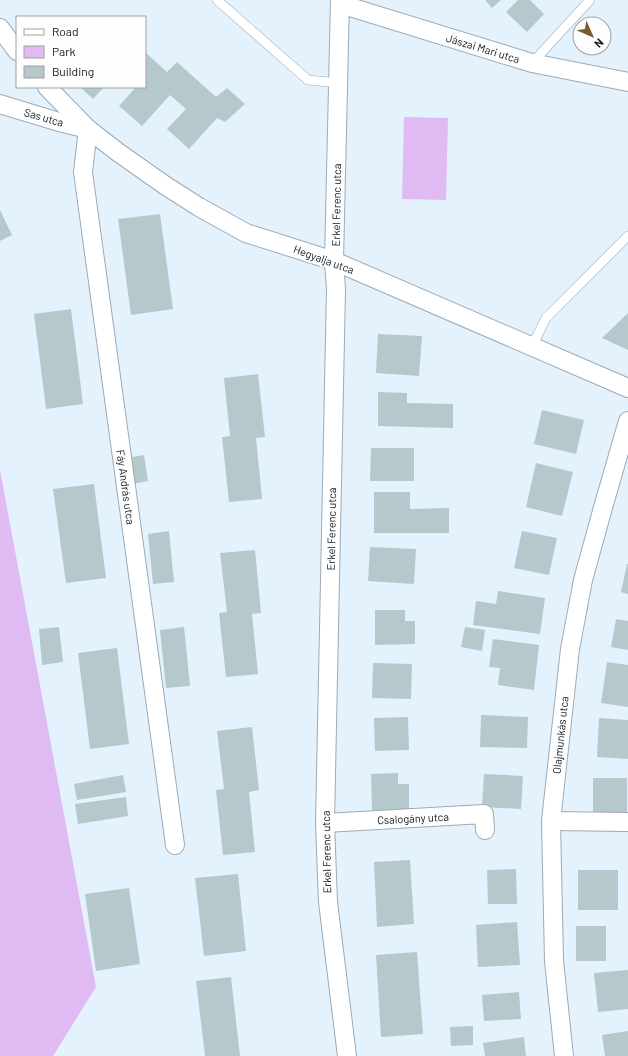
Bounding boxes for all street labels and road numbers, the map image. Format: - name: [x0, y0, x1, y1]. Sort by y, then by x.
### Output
- street label: Jászai Mari utca: [445, 31, 521, 65]
- street label: Sas utca: [23, 105, 65, 129]
- street label: Erkel Ferenc utca: [329, 163, 343, 247]
- street label: Hegyalja utca: [292, 242, 356, 276]
- street label: Fáy András utca: [114, 449, 138, 525]
- street label: Erkel Ferenc utca: [324, 487, 338, 571]
- street label: Olajmunkás utca: [549, 695, 571, 775]
- street label: Erkel Ferenc utca: [319, 810, 333, 894]
- street label: Csalogány utca: [377, 810, 449, 826]

